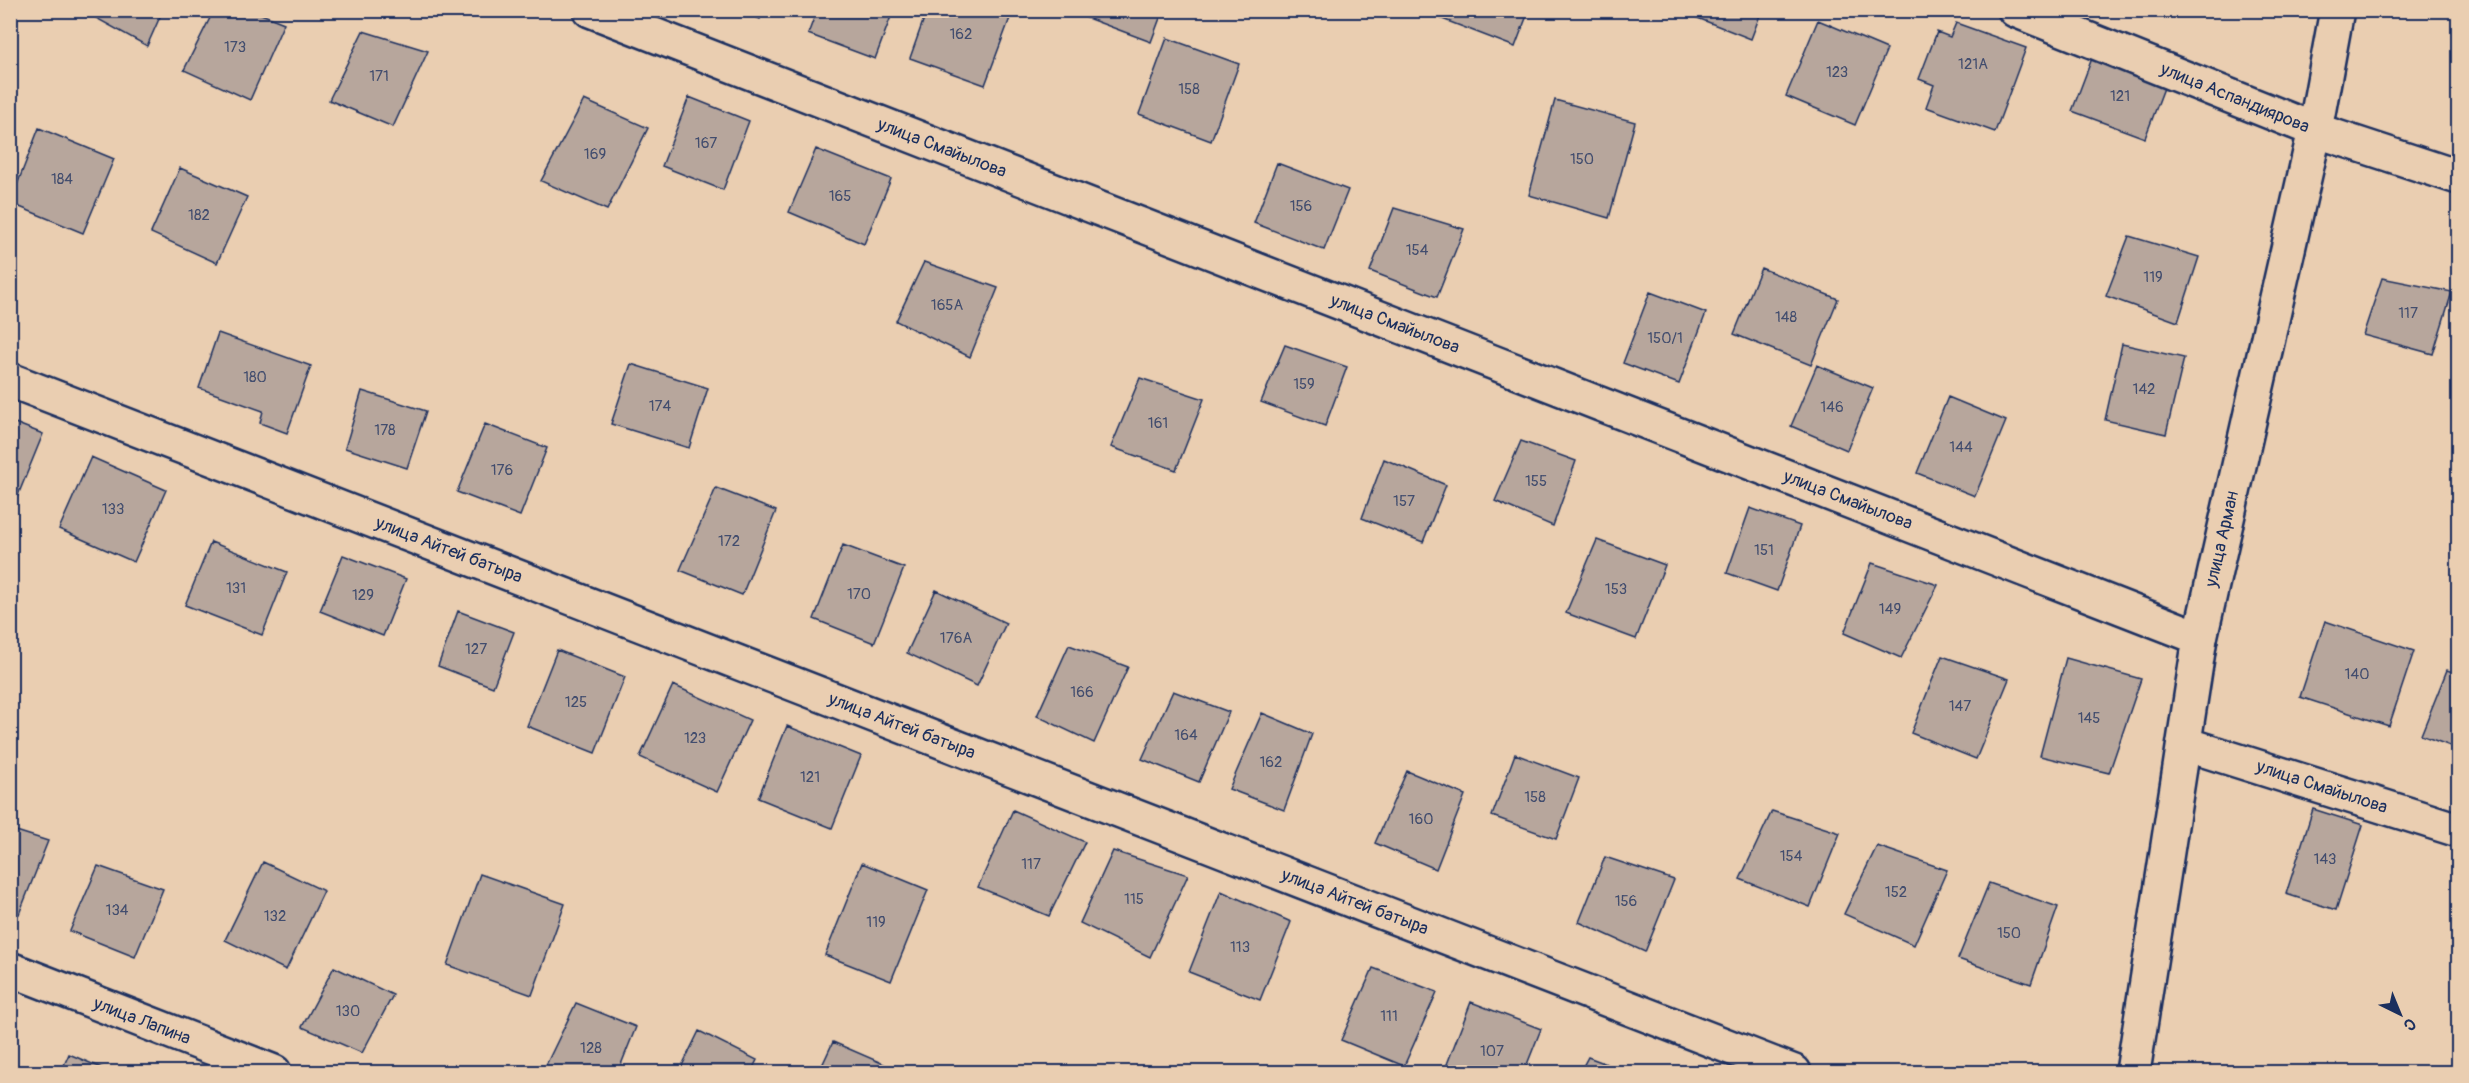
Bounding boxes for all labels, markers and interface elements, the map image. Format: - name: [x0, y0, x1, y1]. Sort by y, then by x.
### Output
- house number: 162: [950, 25, 972, 44]
- house number: 173: [224, 38, 246, 57]
- house number: 121А: [1958, 55, 1988, 74]
- street label: улица Аспандиярова: [2156, 57, 2313, 138]
- house number: 123: [1826, 63, 1848, 82]
- house number: 171: [369, 67, 389, 86]
- house number: 158: [1178, 80, 1200, 99]
- house number: 121: [2110, 87, 2130, 106]
- street label: улица Смайылова: [873, 112, 1010, 183]
- house number: 167: [695, 134, 717, 153]
- house number: 169: [584, 145, 606, 164]
- house number: 150: [1570, 150, 1594, 169]
- house number: 184: [51, 170, 73, 189]
- house number: 165: [829, 187, 851, 206]
- house number: 156: [1290, 197, 1312, 216]
- house number: 182: [188, 206, 210, 225]
- house number: 154: [1406, 241, 1429, 260]
- house number: 119: [2143, 268, 2163, 287]
- street label: улица Смайылова: [1326, 288, 1463, 359]
- house number: 165А: [931, 296, 963, 315]
- house number: 117: [2398, 304, 2418, 323]
- house number: 148: [1775, 308, 1797, 327]
- house number: 150/1: [1647, 329, 1683, 348]
- house number: 180: [243, 368, 267, 387]
- house number: 159: [1293, 375, 1315, 394]
- house number: 142: [2133, 380, 2155, 399]
- house number: 174: [649, 397, 672, 416]
- house number: 146: [1820, 398, 1844, 417]
- house number: 161: [1148, 414, 1168, 433]
- house number: 178: [374, 421, 396, 440]
- house number: 144: [1949, 438, 1973, 457]
- house number: 176: [491, 461, 513, 480]
- street label: улица Смайылова: [1779, 464, 1916, 535]
- house number: 155: [1525, 472, 1547, 491]
- street label: улица Арман: [2200, 489, 2244, 590]
- house number: 157: [1393, 492, 1415, 511]
- house number: 133: [102, 500, 124, 519]
- street label: улица Айтей батыра: [371, 511, 526, 589]
- house number: 172: [718, 532, 740, 551]
- house number: 151: [1754, 541, 1774, 560]
- house number: 131: [226, 579, 246, 598]
- house number: 153: [1605, 580, 1627, 599]
- house number: 170: [847, 585, 871, 604]
- house number: 129: [352, 586, 374, 605]
- house number: 149: [1879, 600, 1901, 619]
- house number: 176А: [940, 629, 972, 648]
- house number: 127: [465, 640, 487, 659]
- house number: 140: [2345, 665, 2369, 684]
- house number: 166: [1070, 683, 1094, 702]
- street label: улица Айтей батыра: [824, 687, 979, 765]
- house number: 125: [565, 693, 587, 712]
- house number: 147: [1949, 697, 1971, 716]
- house number: 145: [2078, 709, 2100, 728]
- house number: 164: [1174, 726, 1198, 745]
- house number: 123: [684, 729, 706, 748]
- house number: 162: [1260, 753, 1282, 772]
- street label: улица Смайылова: [2253, 755, 2391, 819]
- house number: 121: [800, 768, 820, 787]
- house number: 158: [1524, 788, 1546, 807]
- house number: 160: [1409, 810, 1433, 829]
- house number: 154: [1780, 847, 1803, 866]
- house number: 143: [2314, 850, 2336, 869]
- house number: 117: [1021, 855, 1041, 874]
- street label: улица Айтей батыра: [1277, 863, 1432, 941]
- house number: 152: [1885, 883, 1907, 902]
- house number: 115: [1124, 890, 1144, 909]
- house number: 156: [1615, 892, 1637, 911]
- house number: 134: [106, 901, 129, 920]
- house number: 132: [264, 907, 286, 926]
- house number: 119: [866, 913, 886, 932]
- house number: 150: [1997, 924, 2021, 943]
- house number: 113: [1230, 938, 1250, 957]
- north arrow: [2370, 984, 2430, 1044]
- street label: улица Лапина: [89, 992, 194, 1050]
- house number: 130: [336, 1002, 360, 1021]
- house number: 111: [1380, 1007, 1398, 1026]
- text: С: [2399, 1014, 2420, 1035]
- house number: 128: [580, 1039, 602, 1058]
- house number: 107: [1480, 1042, 1504, 1061]

